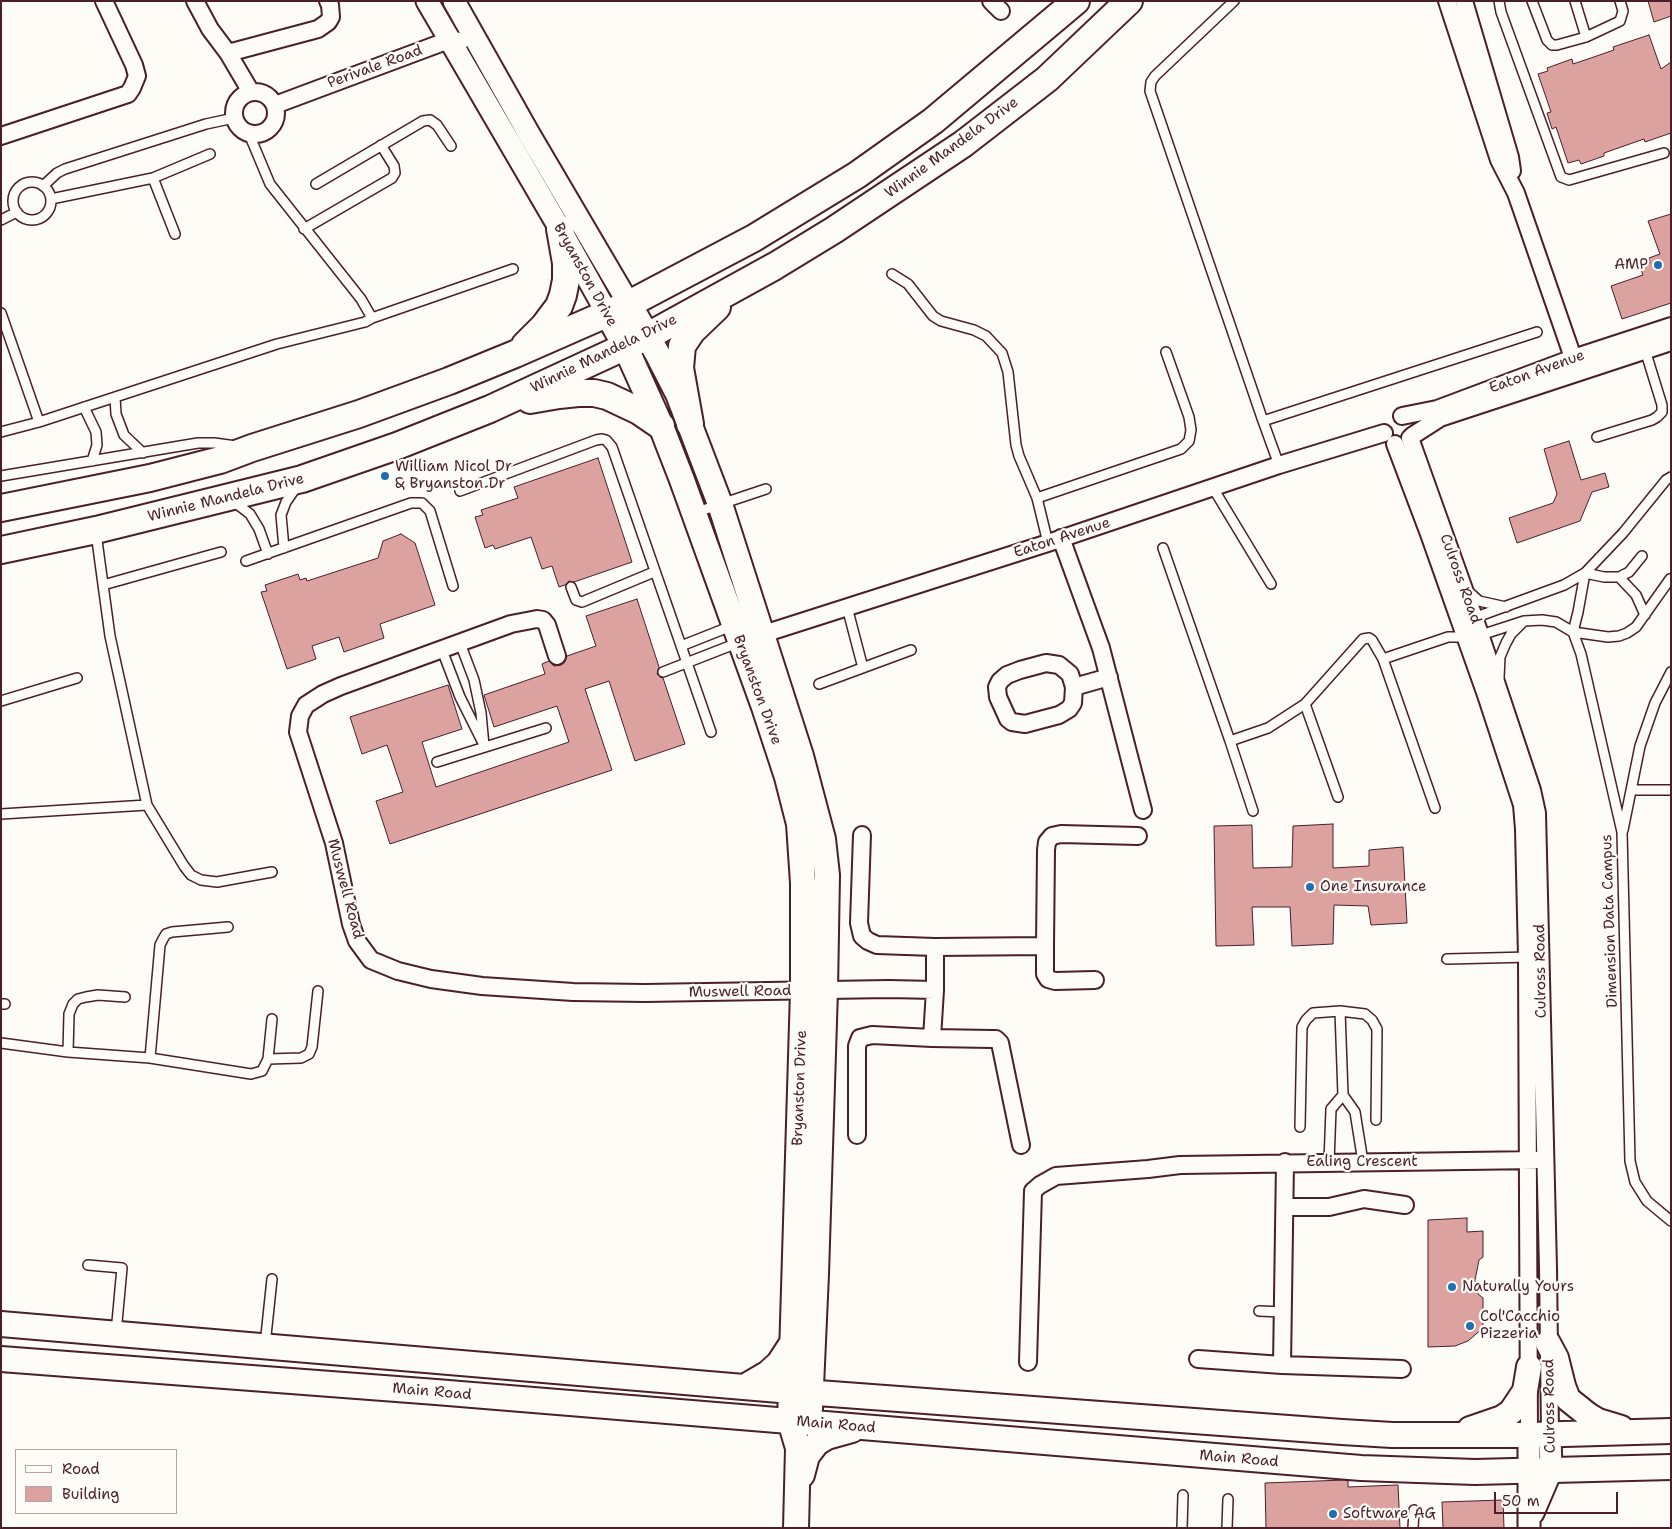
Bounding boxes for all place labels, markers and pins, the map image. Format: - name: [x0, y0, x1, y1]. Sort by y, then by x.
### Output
- place label: AMP: [1614, 256, 1648, 274]
- marker: AMP: [1652, 259, 1664, 271]
- place label: William Nicol Dr & Bryanston Dr: [395, 458, 512, 493]
- marker: William Nicol Dr & Bryanston Dr: [379, 470, 391, 482]
- place label: One Insurance: [1320, 878, 1427, 896]
- marker: One Insurance: [1304, 881, 1316, 893]
- place label: Naturally Yours: [1462, 1278, 1574, 1296]
- marker: Naturally Yours: [1446, 1281, 1458, 1293]
- place label: Col'Cacchio Pizzeria: [1480, 1308, 1560, 1343]
- marker: Col'Cacchio Pizzeria: [1464, 1320, 1476, 1332]
- place label: Software AG: [1343, 1505, 1436, 1523]
- marker: Software AG: [1327, 1508, 1339, 1520]

